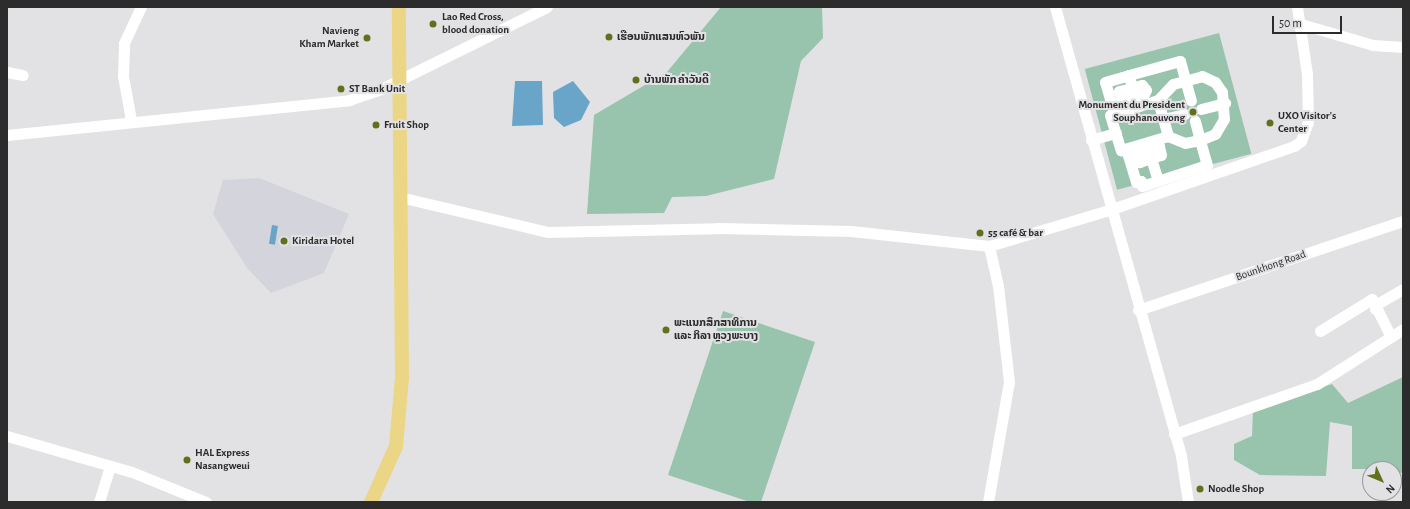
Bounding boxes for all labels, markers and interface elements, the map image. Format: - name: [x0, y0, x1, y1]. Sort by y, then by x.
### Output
- scale bar: [1274, 8, 1344, 34]
- place label: Lao Red Cross, blood donation: [442, 11, 509, 37]
- text: 50 m: [1279, 17, 1302, 29]
- marker: Lao Red Cross, blood donation: [427, 18, 439, 30]
- place label: Navieng Kham Market: [299, 25, 359, 51]
- place label: ເຮືອນພັກແສນຫົວພັນ: [617, 30, 705, 44]
- marker: ເຮືອນພັກແສນຫົວພັນ: [604, 32, 614, 42]
- marker: Navieng Kham Market: [362, 33, 372, 43]
- place label: ບ້ານພັກ ຄໍາວັນດີ: [644, 73, 709, 87]
- marker: ບ້ານພັກ ຄໍາວັນດີ: [631, 75, 641, 85]
- place label: ST Bank Unit: [349, 82, 405, 96]
- marker: ST Bank Unit: [336, 84, 346, 94]
- place label: Monument du President Souphanouvong: [1078, 99, 1185, 125]
- marker: Monument du President Souphanouvong: [1188, 107, 1198, 117]
- place label: UXO Visitor's Center: [1278, 110, 1336, 136]
- place label: Fruit Shop: [384, 118, 429, 132]
- marker: UXO Visitor's Center: [1265, 118, 1275, 128]
- marker: Fruit Shop: [371, 120, 381, 130]
- place label: 55 café & bar: [988, 226, 1043, 240]
- marker: 55 café & bar: [975, 228, 985, 238]
- place label: Kiridara Hotel: [292, 234, 354, 248]
- marker: Kiridara Hotel: [279, 236, 289, 246]
- street label: Bounkhong Road: [1234, 248, 1308, 284]
- place label: ພະແນກສຶກສາທິການ ແລະ ກິລາ ຫຼວງພະບາງ: [674, 317, 758, 343]
- marker: ພະແນກສຶກສາທິການ ແລະ ກິລາ ຫຼວງພະບາງ: [661, 325, 671, 335]
- place label: HAL Express Nasangweui: [195, 447, 250, 473]
- marker: HAL Express Nasangweui: [182, 455, 192, 465]
- north arrow: [1362, 461, 1402, 501]
- place label: Noodle Shop: [1208, 482, 1264, 496]
- text: N: [1384, 482, 1397, 496]
- marker: Noodle Shop: [1195, 484, 1205, 494]

